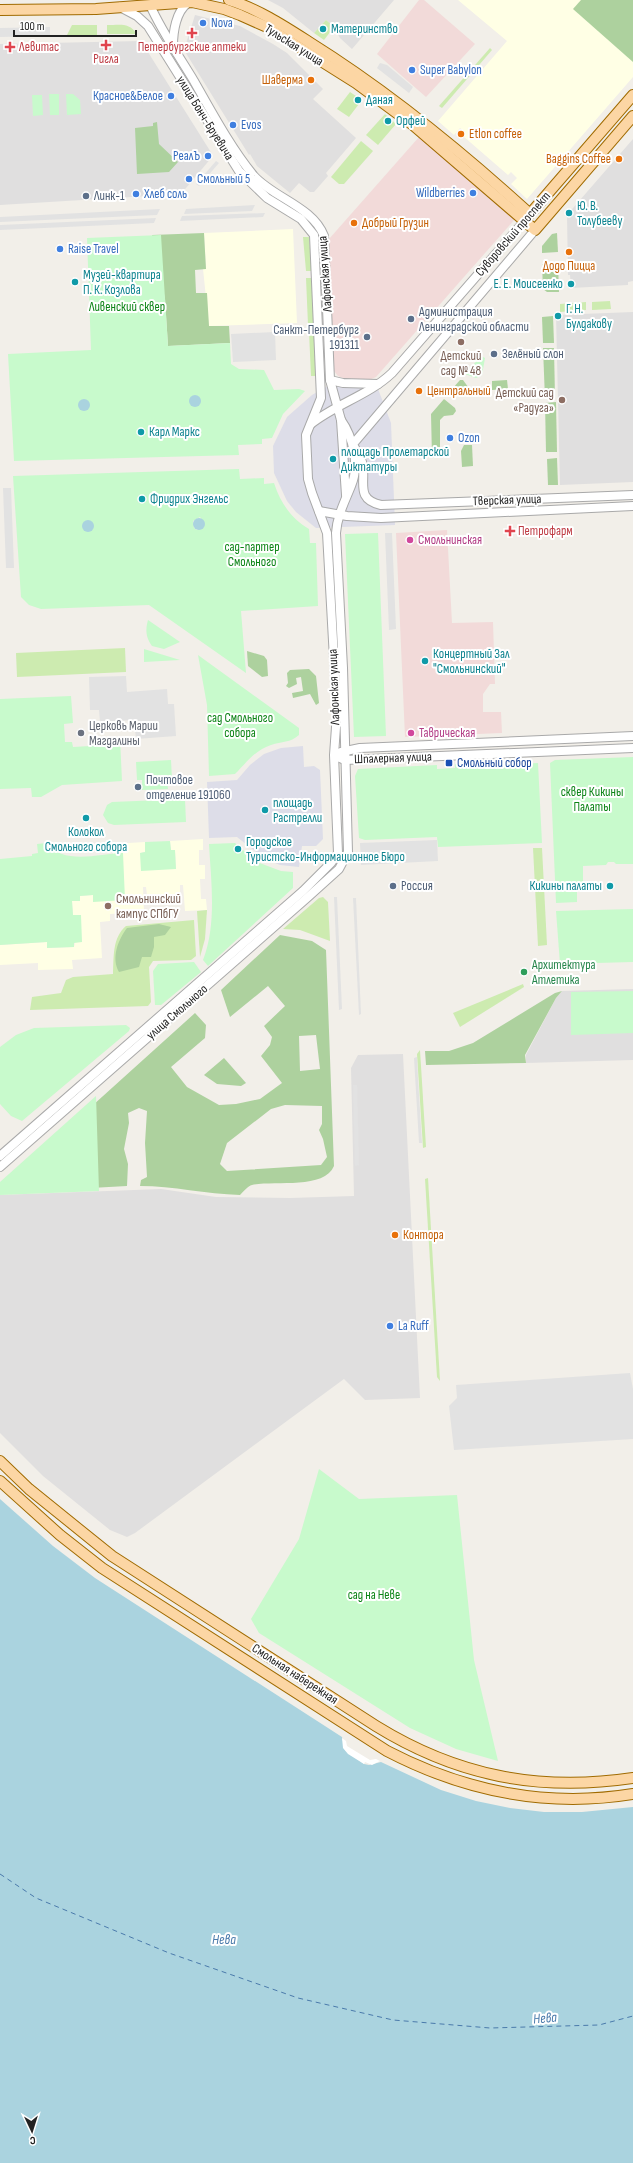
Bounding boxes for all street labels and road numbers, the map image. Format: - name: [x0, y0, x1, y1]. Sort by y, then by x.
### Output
- street label: Тульская улица: [262, 21, 326, 69]
- street label: улица Бонч-Бруевича: [173, 73, 237, 163]
- street label: Суворовский проспект: [472, 188, 554, 280]
- street label: Лафонская улица: [314, 235, 336, 314]
- street label: Тверская улица: [472, 491, 542, 509]
- street label: Лафонская улица: [325, 649, 343, 726]
- street label: Шпалерная улица: [354, 749, 432, 767]
- street label: улица Смольного: [143, 981, 211, 1043]
- street label: Смольная набережная: [249, 1640, 341, 1708]

